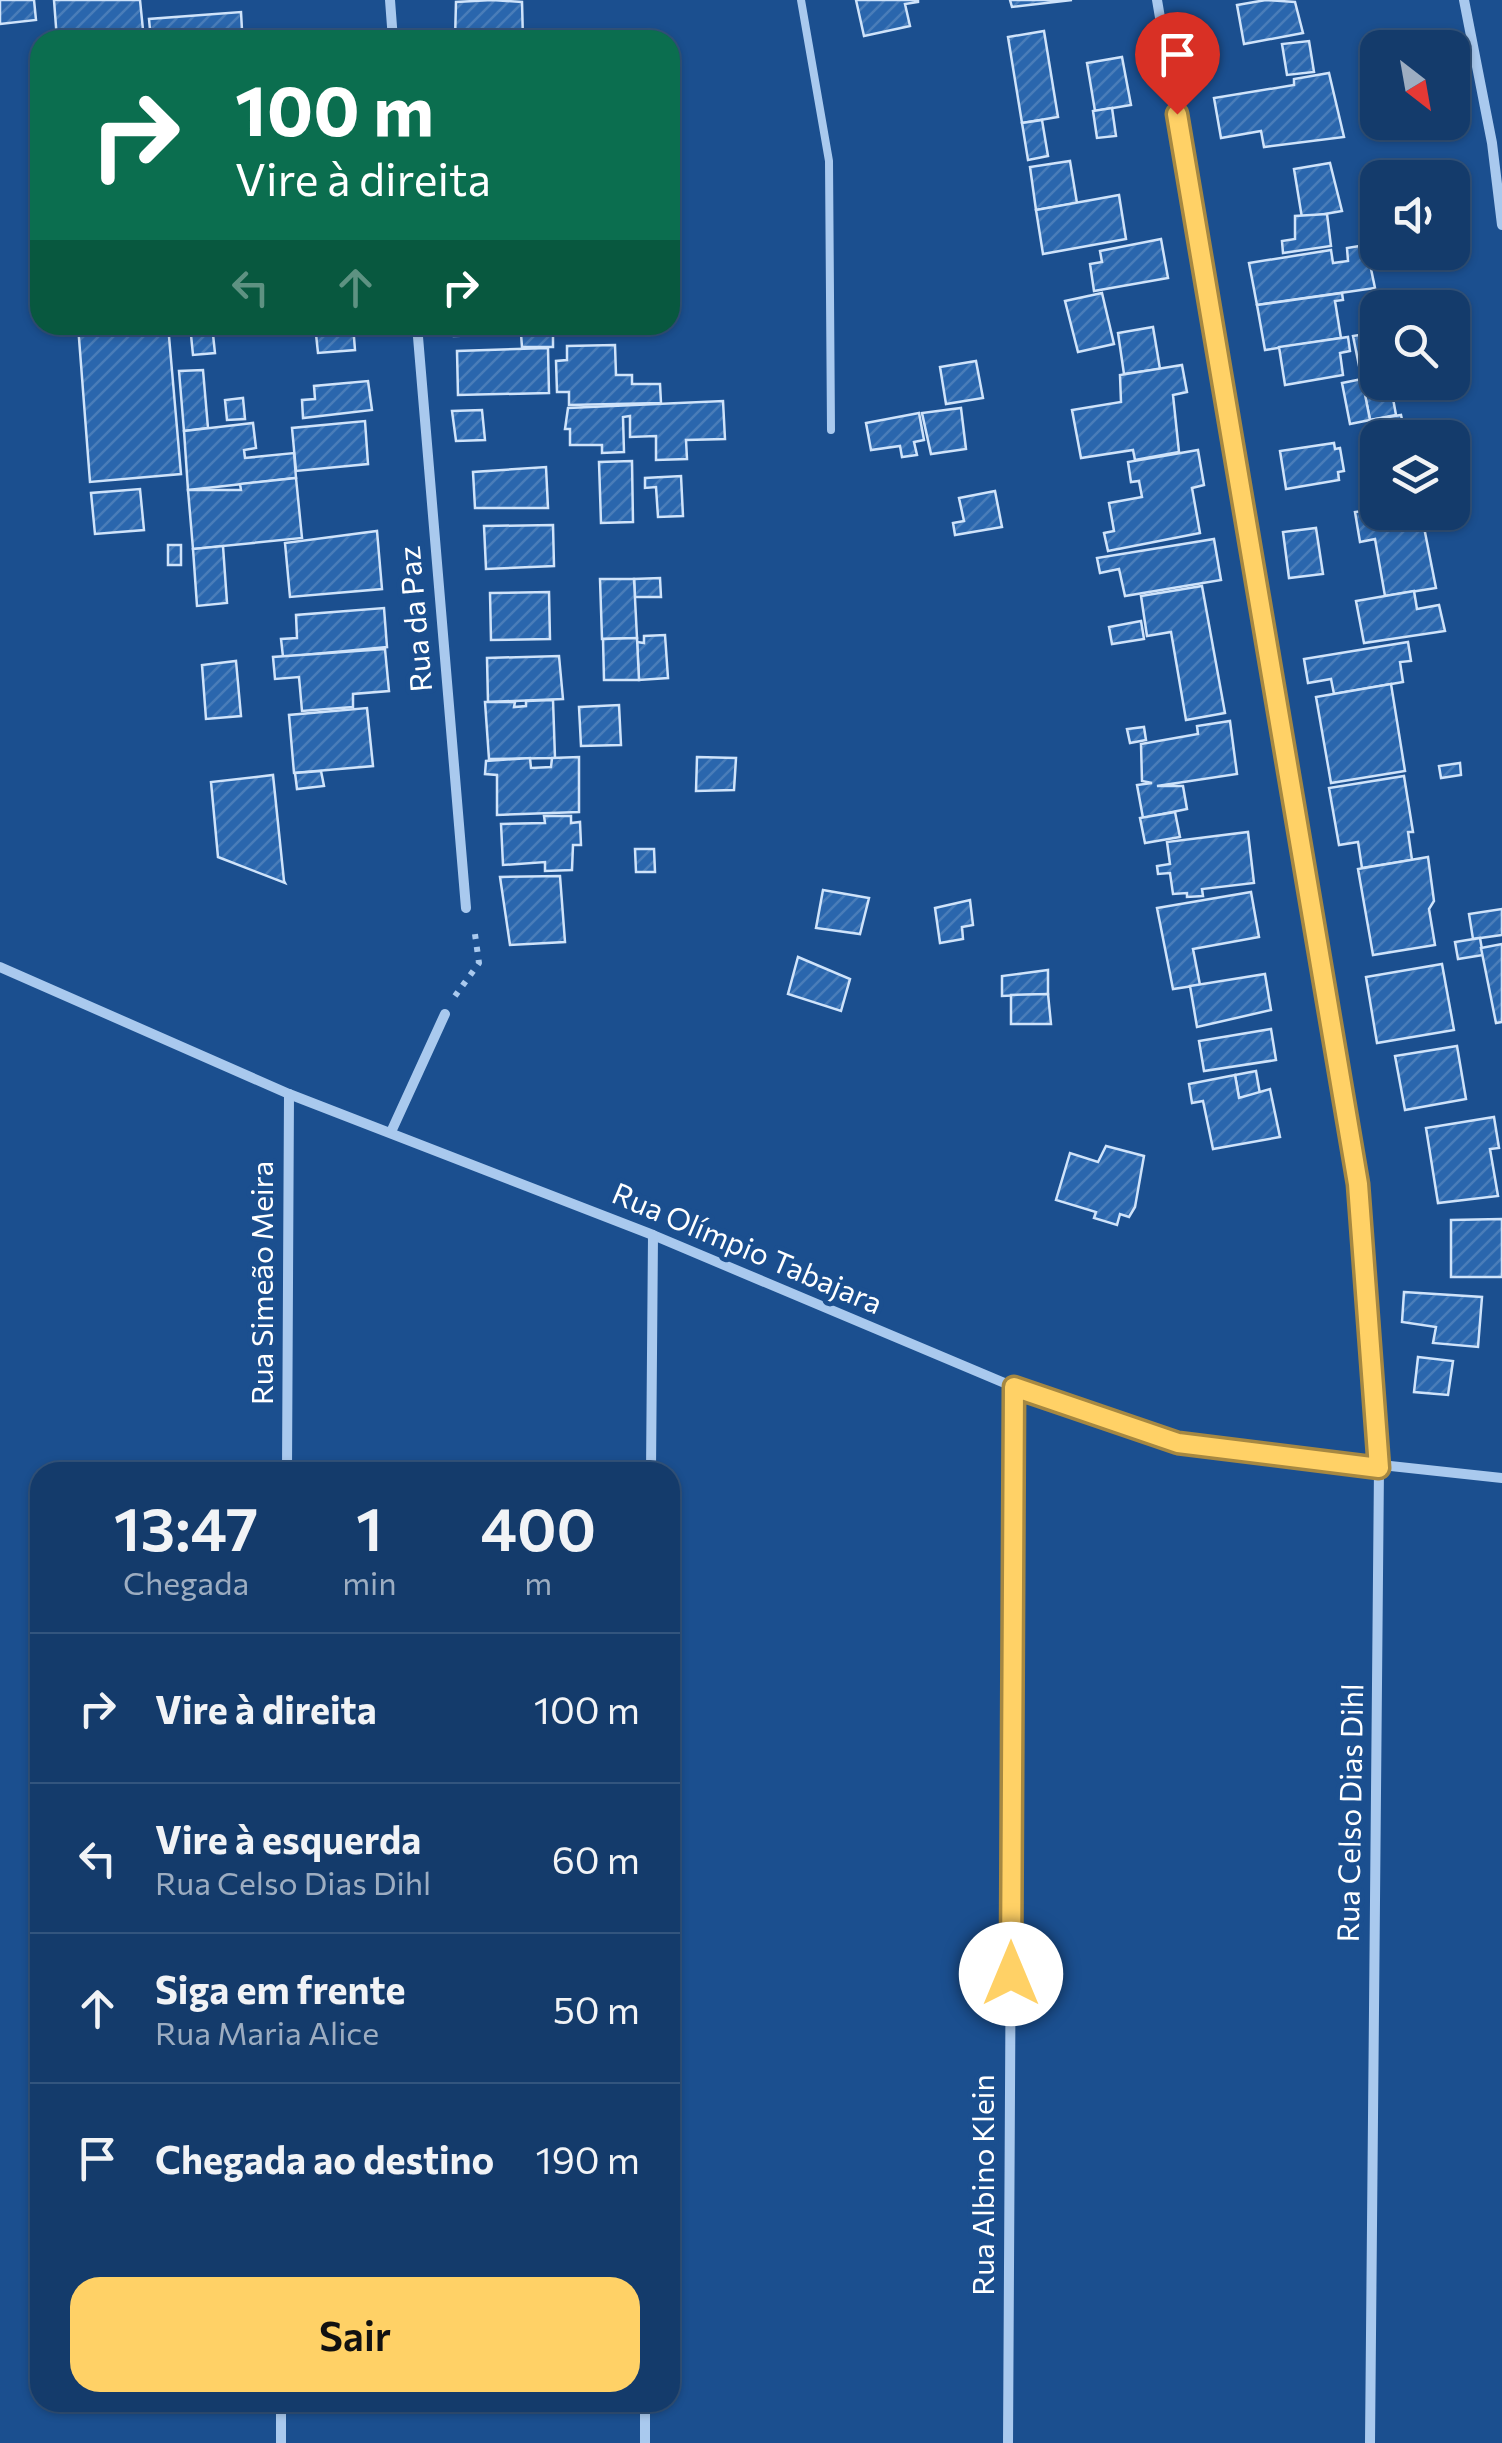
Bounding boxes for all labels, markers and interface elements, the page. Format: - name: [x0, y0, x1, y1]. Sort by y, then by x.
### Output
- pin: [1135, 12, 1220, 115]
- icon: arrive: [1150, 27, 1205, 82]
- north arrow: [1360, 30, 1470, 140]
- map controls: [1360, 30, 1470, 530]
- text: 100 m: [235, 65, 434, 150]
- icon: right: [70, 70, 200, 200]
- text: Vire à direita: [235, 150, 491, 205]
- button: sound: [1360, 160, 1470, 270]
- icon: left: [223, 260, 278, 315]
- icon: ahead: [328, 260, 383, 315]
- icon: right: [433, 260, 488, 315]
- button: search: [1360, 290, 1470, 400]
- button: layers: [1360, 420, 1470, 530]
- street label: Rua da Paz: [389, 545, 438, 694]
- street label: Rua Simeão Meira: [242, 1161, 279, 1405]
- street label: Rua Olímpio Tabajara: [607, 1173, 889, 1320]
- text: 13:47: [114, 1490, 258, 1563]
- text: 1: [356, 1490, 383, 1563]
- text: 400: [480, 1490, 596, 1563]
- text: Chegada: [123, 1562, 249, 1602]
- text: min: [342, 1562, 397, 1602]
- text: m: [524, 1562, 552, 1602]
- icon: right: [70, 1681, 125, 1736]
- street label: Rua Celso Dias Dihl: [1328, 1683, 1369, 1943]
- text: Vire à direita: [155, 1685, 377, 1732]
- text: 100 m: [534, 1685, 640, 1732]
- text: Vire à esquerda: [155, 1815, 421, 1862]
- icon: left: [70, 1831, 125, 1886]
- text: 60 m: [552, 1835, 640, 1882]
- text: Rua Celso Dias Dihl: [155, 1862, 431, 1902]
- position arrow: [959, 1922, 1063, 2026]
- text: Siga em frente: [155, 1965, 405, 2012]
- icon: ahead: [70, 1981, 125, 2036]
- text: 50 m: [553, 1985, 640, 2032]
- text: Rua Maria Alice: [155, 2012, 379, 2052]
- street label: Rua Albino Klein: [963, 2074, 1000, 2296]
- icon: arrive: [70, 2131, 125, 2186]
- text: Chegada ao destino: [155, 2135, 494, 2182]
- text: 190 m: [535, 2135, 640, 2182]
- button: Sair: [70, 2277, 640, 2392]

